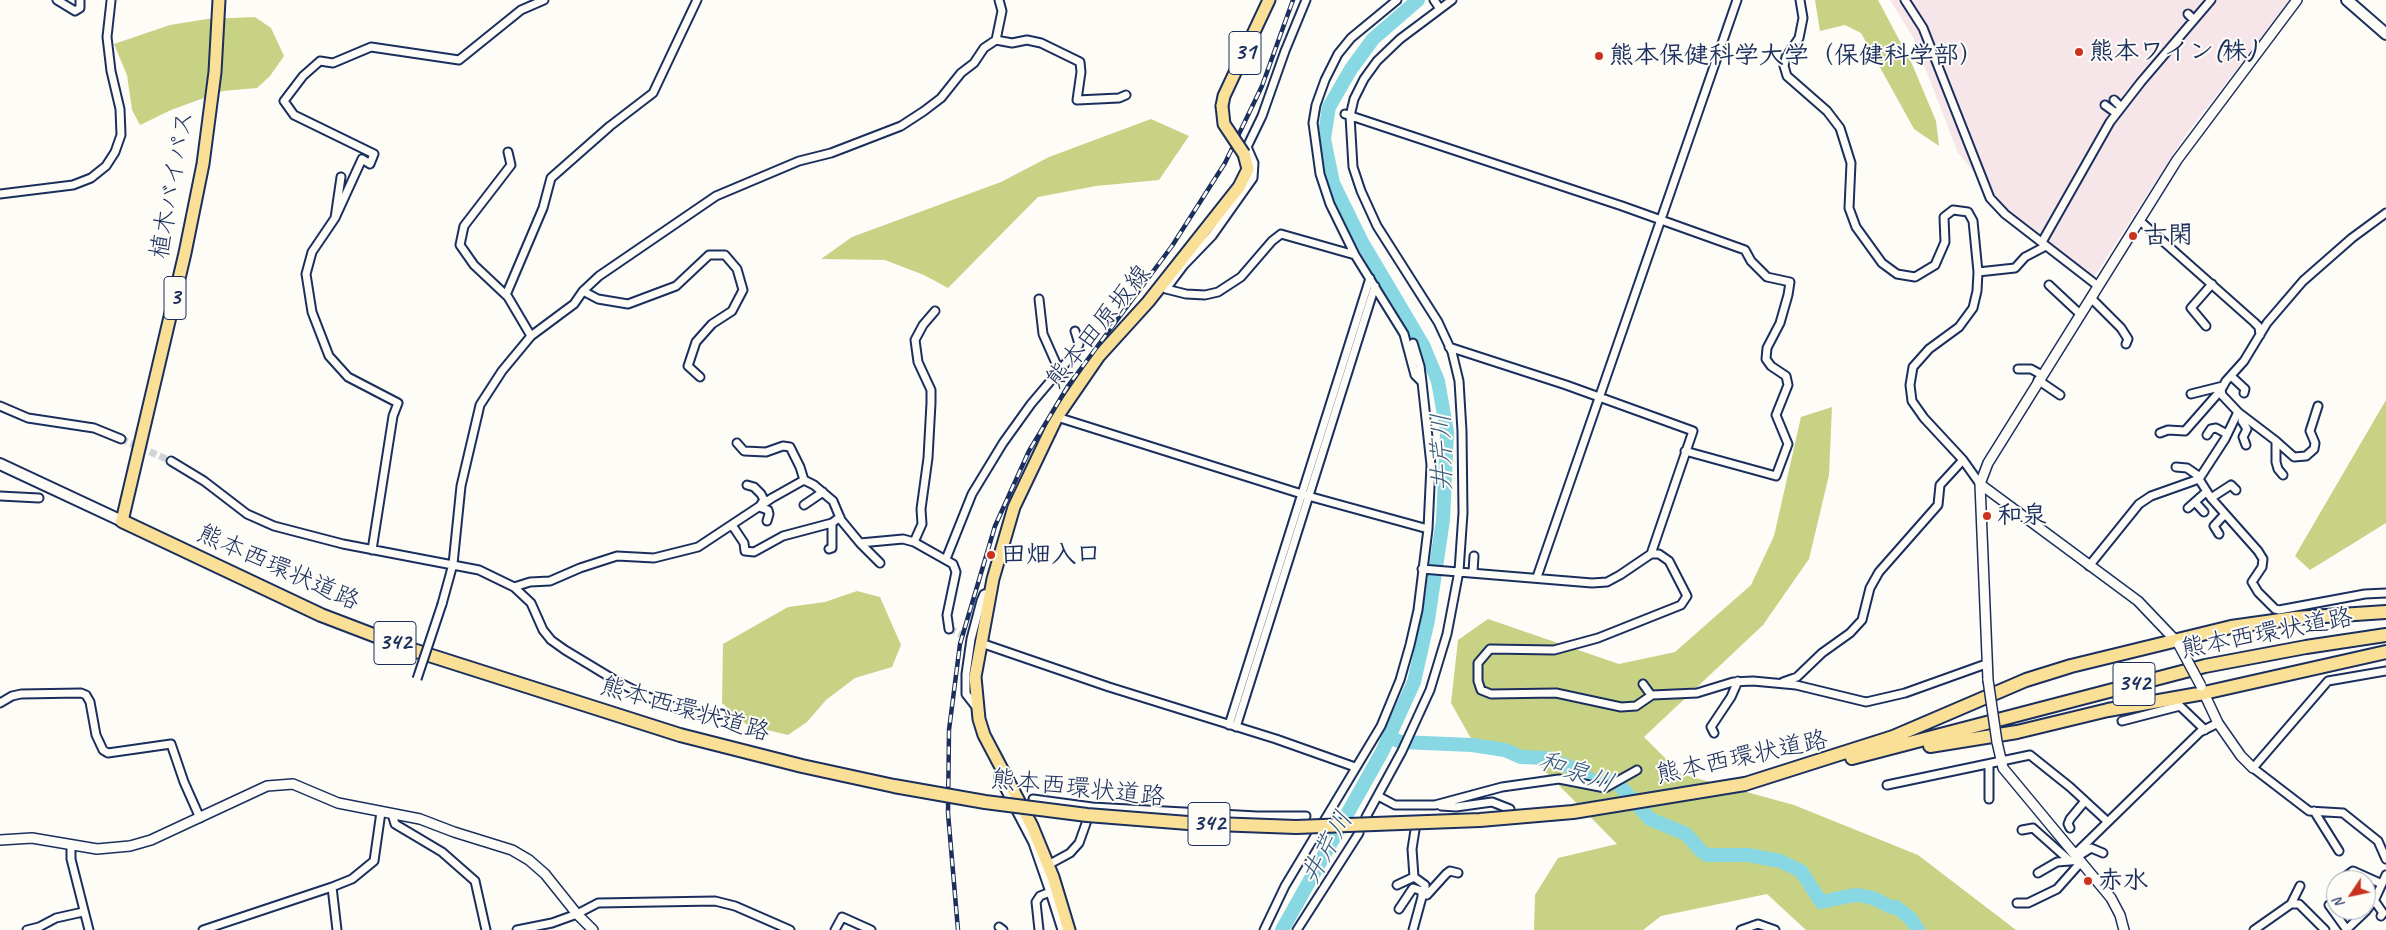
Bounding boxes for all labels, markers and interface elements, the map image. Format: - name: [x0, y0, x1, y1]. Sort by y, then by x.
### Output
- road number: 31: [1229, 32, 1261, 74]
- place label: 熊本ワイン(株): [2089, 37, 2255, 67]
- place label: 熊本保健科学大学（保健科学部）: [1609, 41, 1984, 71]
- marker: 熊本ワイン(株): [2073, 46, 2085, 58]
- marker: 熊本保健科学大学（保健科学部）: [1593, 50, 1605, 62]
- street label: 植木バイパス: [145, 109, 201, 261]
- place label: 古閑: [2143, 221, 2193, 251]
- marker: 古閑: [2127, 230, 2139, 242]
- street label: 熊本田原坂線: [1040, 259, 1158, 395]
- road number: 3: [164, 276, 186, 320]
- water label: 井芹川: [1427, 413, 1459, 491]
- place label: 和泉: [1997, 501, 2047, 531]
- marker: 和泉: [1981, 510, 1993, 522]
- street label: 熊本西環状道路: [192, 519, 364, 617]
- place label: 田畑入口: [1001, 540, 1101, 570]
- marker: 田畑入口: [985, 549, 997, 561]
- street label: 熊本西環状道路: [2178, 603, 2356, 665]
- road number: 342: [374, 622, 416, 664]
- road number: 342: [2113, 662, 2155, 706]
- street label: 熊本西環状道路: [597, 671, 773, 749]
- street label: 熊本西環状道路: [1653, 725, 1831, 791]
- water label: 和泉川: [1534, 746, 1618, 800]
- street label: 熊本西環状道路: [989, 765, 1167, 813]
- road number: 342: [1188, 802, 1230, 846]
- water label: 井芹川: [1295, 806, 1361, 890]
- place label: 赤水: [2098, 866, 2148, 896]
- north arrow: [2326, 870, 2376, 920]
- marker: 赤水: [2082, 875, 2094, 887]
- text: N: [2330, 895, 2348, 911]

